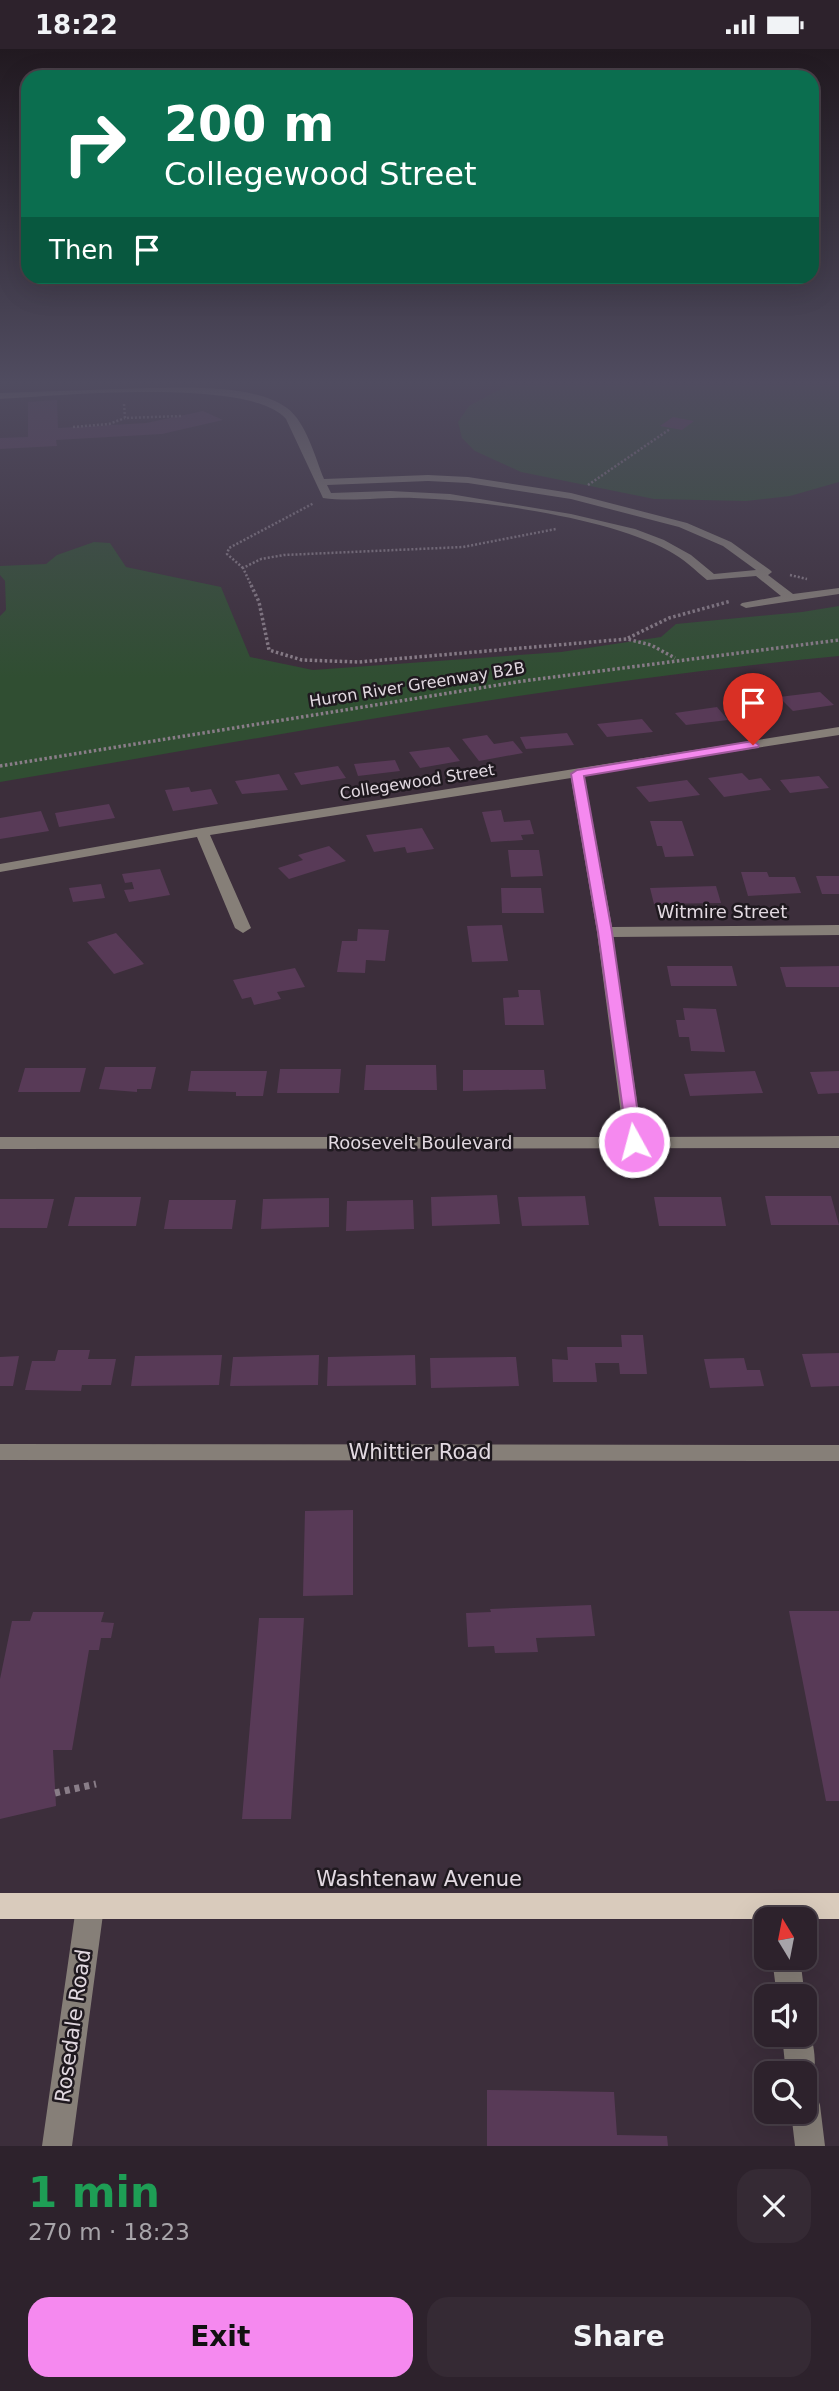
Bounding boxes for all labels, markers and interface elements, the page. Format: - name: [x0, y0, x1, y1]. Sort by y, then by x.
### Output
- text: 18:22: [35, 10, 118, 40]
- text: 200 m: [164, 96, 334, 153]
- icon: right: [49, 98, 140, 189]
- text: Collegewood Street: [164, 155, 476, 193]
- icon: arrive: [128, 231, 166, 269]
- text: Then: [49, 235, 114, 265]
- street label: Huron River Greenway B2B: [308, 658, 526, 711]
- pin: [723, 673, 783, 745]
- icon: arrive: [734, 684, 772, 722]
- street label: Collegewood Street: [338, 760, 496, 803]
- street label: Witmire Street: [657, 901, 787, 922]
- position arrow: [597, 1105, 671, 1179]
- street label: Roosevelt Boulevard: [328, 1132, 512, 1153]
- street label: Whittier Road: [348, 1440, 492, 1464]
- street label: Washtenaw Avenue: [316, 1867, 522, 1891]
- north arrow: [754, 1907, 817, 1971]
- map controls: [754, 1907, 817, 2124]
- street label: Rosedale Road: [50, 1948, 96, 2104]
- button: sound: [754, 1984, 817, 2047]
- button: search: [754, 2061, 817, 2124]
- text: 1 min: [28, 2168, 160, 2217]
- button: close: [737, 2169, 811, 2243]
- text: 270 m · 18:23: [28, 2219, 190, 2245]
- button: Exit: [28, 2297, 413, 2377]
- button: Share: [427, 2297, 811, 2377]

